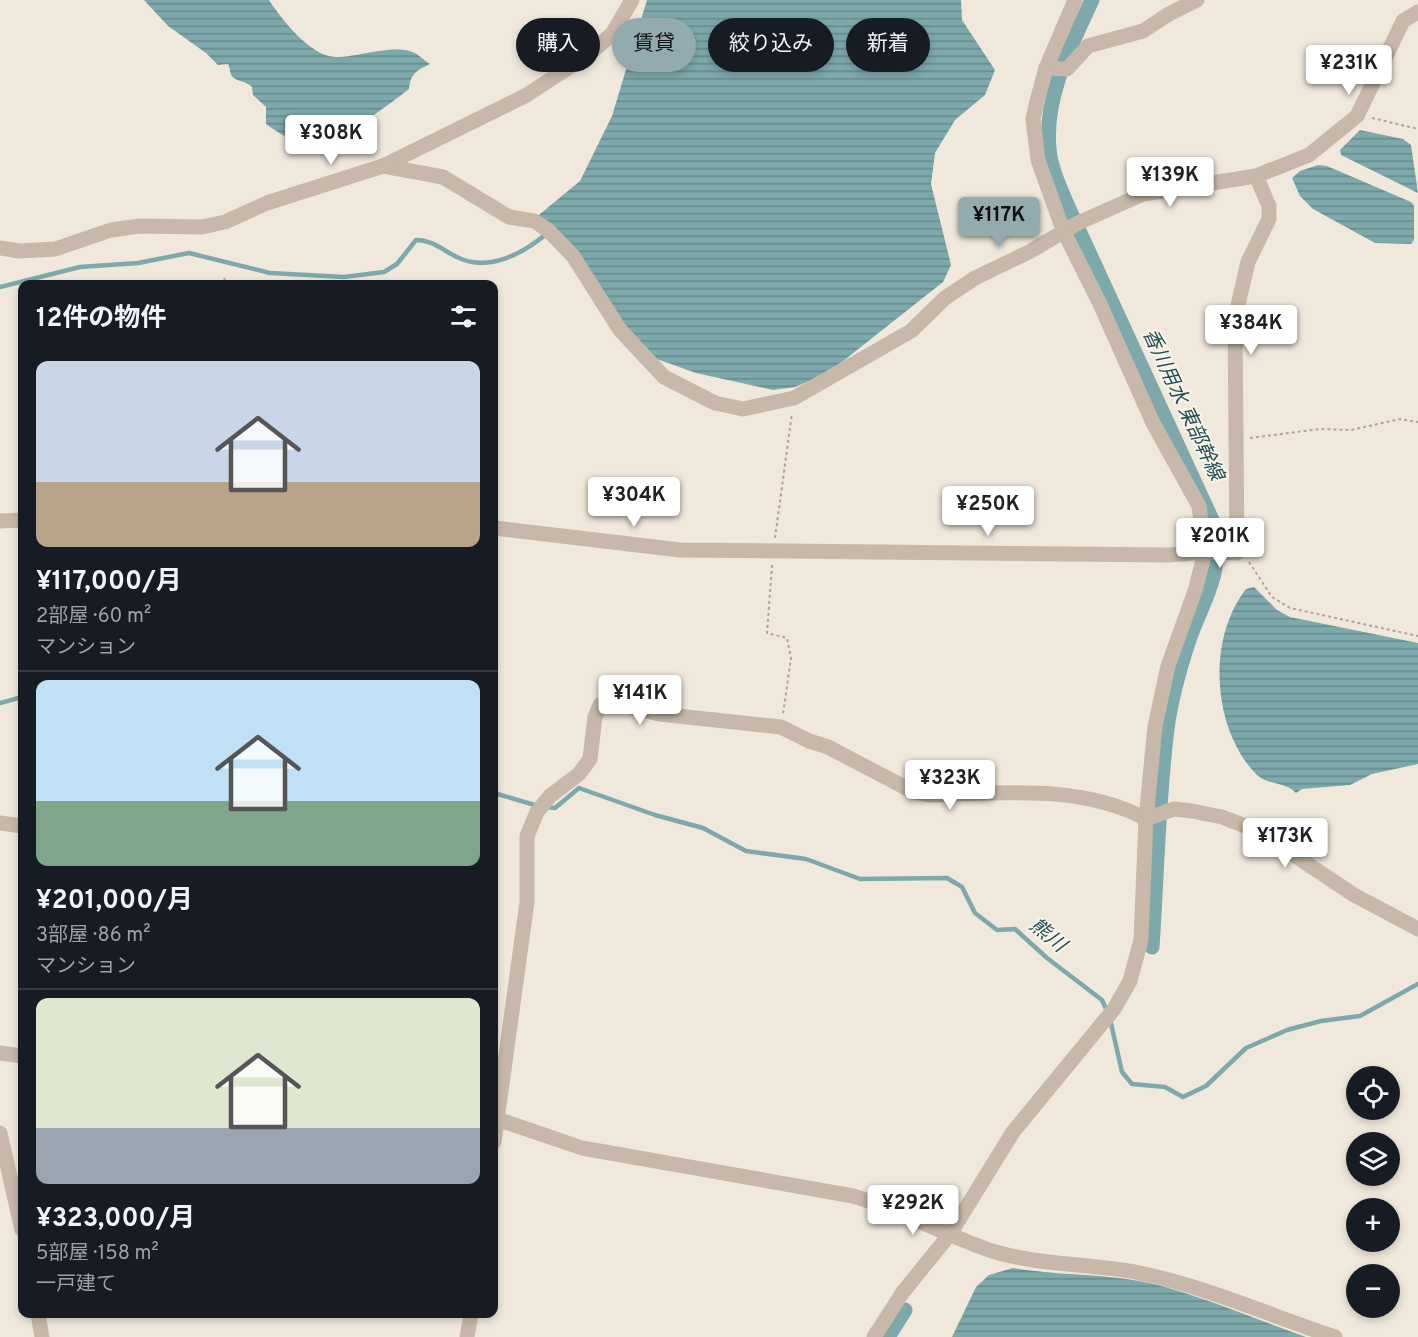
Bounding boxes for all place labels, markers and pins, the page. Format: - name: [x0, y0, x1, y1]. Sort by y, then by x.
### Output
- pin: ¥231K: [1307, 45, 1391, 96]
- pin: ¥308K: [289, 115, 373, 166]
- pin: ¥139K: [1128, 157, 1212, 208]
- pin: ¥117K: [957, 197, 1041, 248]
- pin: ¥384K: [1209, 305, 1293, 356]
- pin: ¥304K: [592, 477, 676, 528]
- pin: ¥250K: [946, 486, 1030, 537]
- pin: ¥201K: [1178, 518, 1262, 569]
- pin: ¥141K: [598, 675, 682, 726]
- pin: ¥323K: [908, 760, 992, 811]
- pin: ¥173K: [1243, 818, 1327, 869]
- pin: ¥292K: [871, 1185, 955, 1236]

